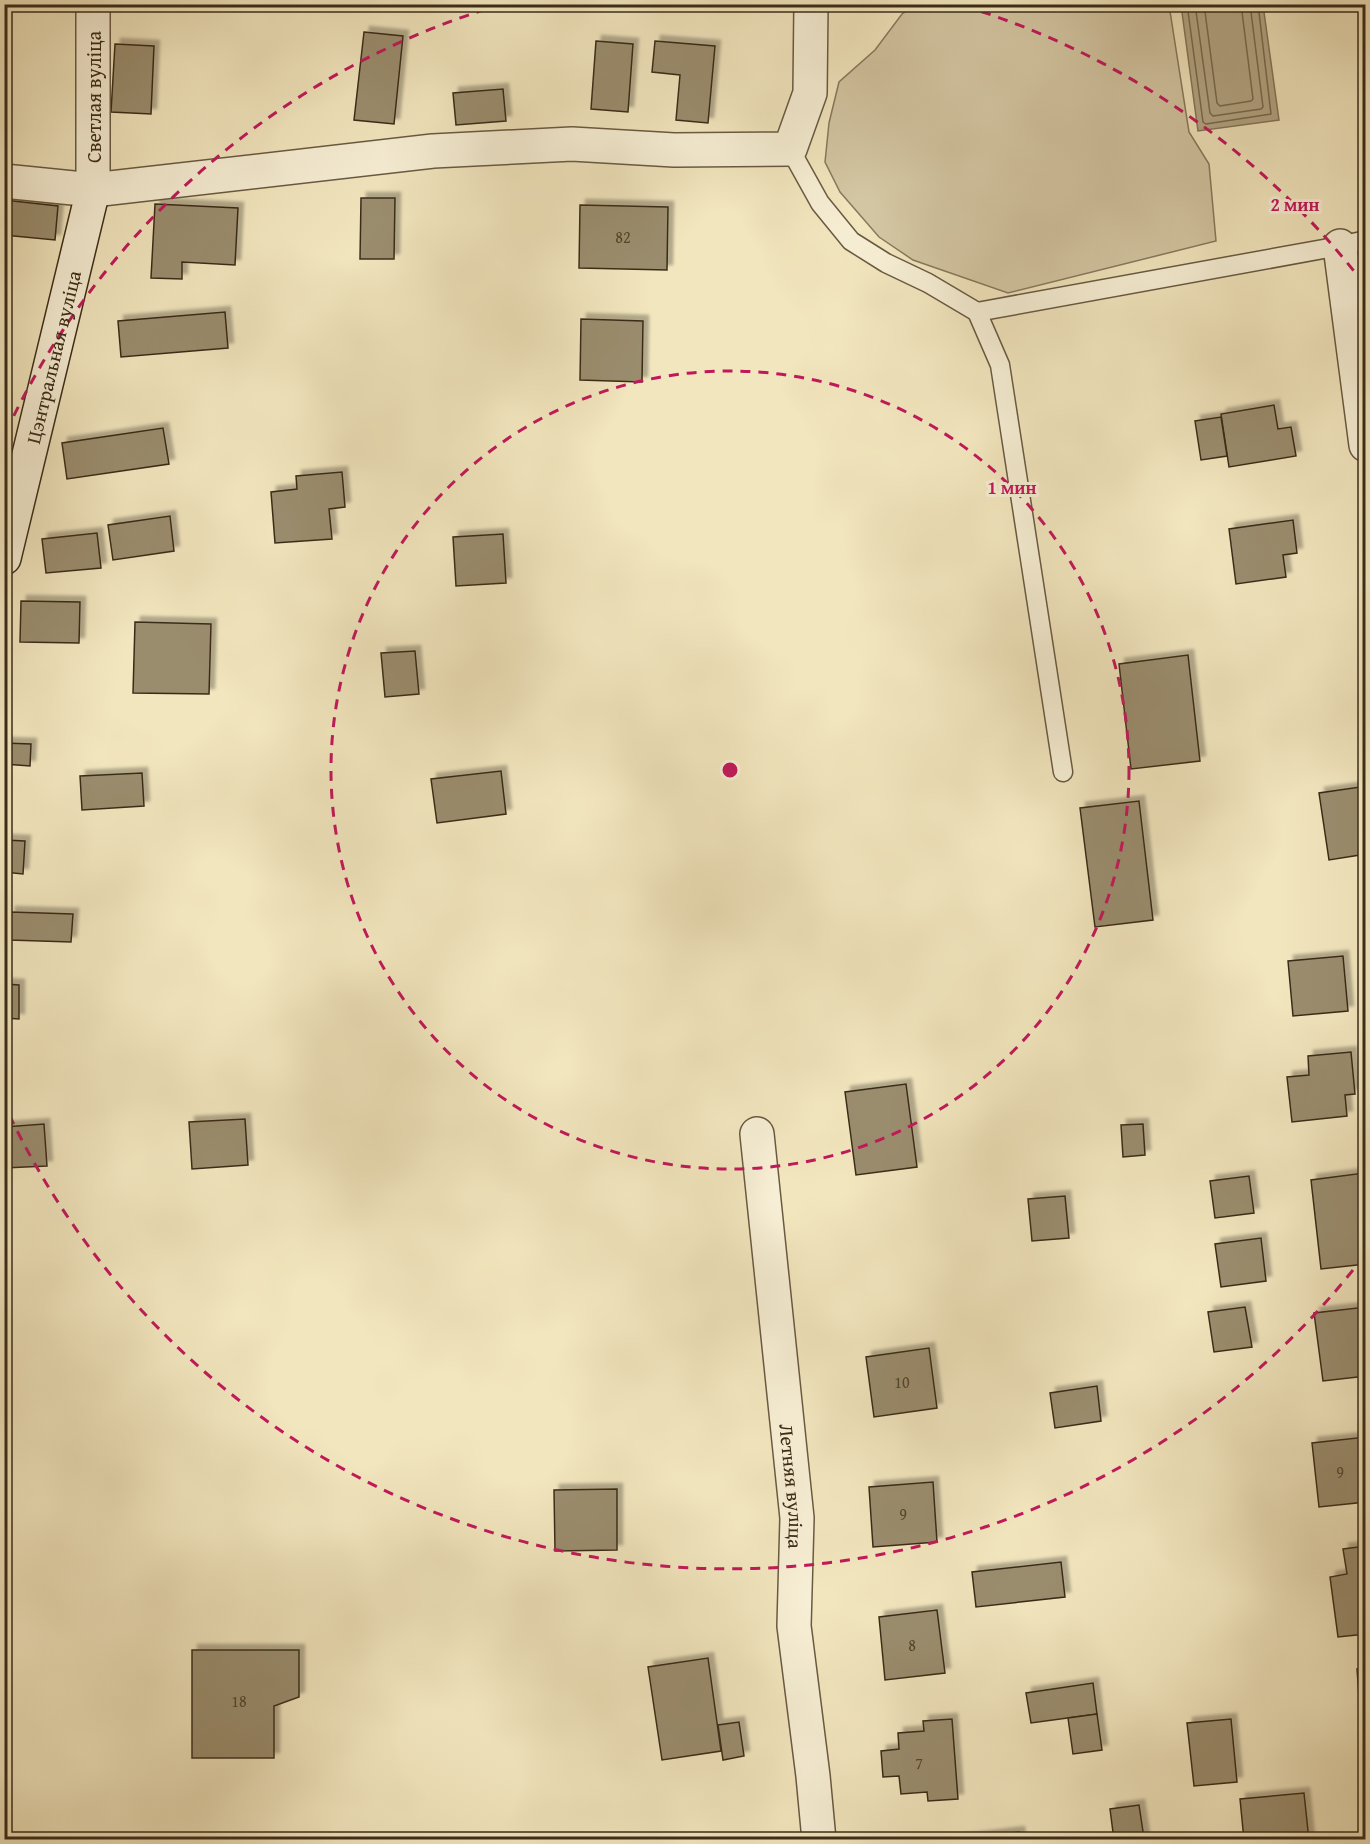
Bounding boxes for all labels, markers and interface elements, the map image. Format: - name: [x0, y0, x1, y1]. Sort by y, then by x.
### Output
- street label: Светлая вуліца: [79, 30, 108, 163]
- text: 2 мин: [1270, 191, 1320, 218]
- house number: 82: [615, 225, 631, 249]
- street label: Цэнтральная вуліца: [18, 267, 88, 446]
- text: 1 мин: [987, 474, 1037, 501]
- centre of rings: [720, 760, 740, 780]
- house number: 10: [894, 1370, 910, 1394]
- street label: Летняя вуліца: [773, 1422, 812, 1550]
- house number: 9: [1336, 1460, 1344, 1484]
- house number: 9: [899, 1502, 907, 1526]
- house number: 8: [908, 1633, 916, 1657]
- house number: 18: [231, 1689, 247, 1713]
- house number: 7: [915, 1751, 923, 1775]

